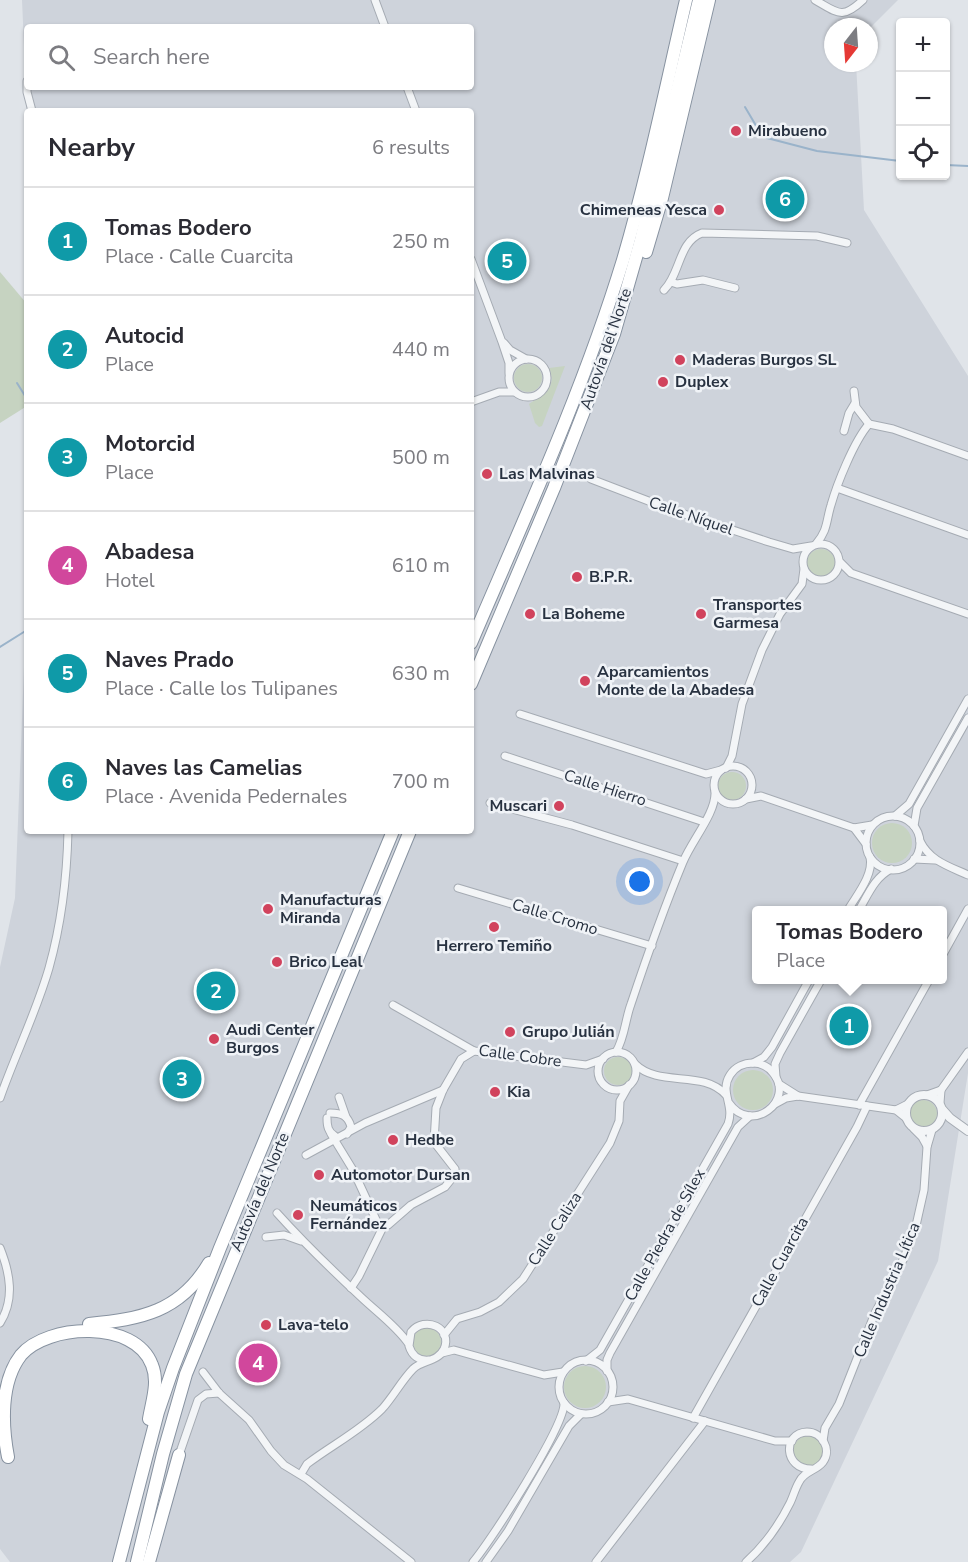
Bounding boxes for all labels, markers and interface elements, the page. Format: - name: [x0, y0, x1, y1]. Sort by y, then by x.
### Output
- north arrow: [824, 18, 878, 72]
- map controls: [896, 18, 950, 180]
- button: +: [896, 18, 950, 72]
- search box: [24, 24, 474, 90]
- icon: search: [45, 41, 78, 74]
- text: Search here: [93, 42, 210, 72]
- button: −: [896, 72, 950, 126]
- place label: Mirabueno: [748, 120, 827, 142]
- marker: Mirabueno: [729, 124, 743, 138]
- button: locate: [896, 126, 950, 180]
- text: Nearby: [48, 130, 135, 165]
- text: 6 results: [372, 134, 450, 161]
- pin: 6: [766, 176, 804, 222]
- place label: Chimeneas Yesca: [580, 199, 707, 221]
- marker: Chimeneas Yesca: [712, 203, 726, 217]
- text: Tomas Bodero: [105, 213, 252, 243]
- text: 1: [62, 228, 74, 255]
- text: 250 m: [392, 228, 450, 255]
- pin: 5: [488, 238, 526, 284]
- text: Place · Calle Cuarcita: [105, 243, 294, 270]
- street label: Autovía del Norte: [575, 285, 637, 413]
- text: Autocid: [105, 321, 184, 351]
- text: 2: [62, 336, 74, 363]
- text: 440 m: [392, 336, 450, 363]
- place label: Maderas Burgos SL: [692, 349, 837, 371]
- text: Place: [105, 351, 154, 378]
- marker: Maderas Burgos SL: [673, 353, 687, 367]
- place label: Duplex: [675, 371, 729, 393]
- marker: Duplex: [656, 375, 670, 389]
- text: Motorcid: [105, 429, 195, 459]
- text: 3: [62, 444, 74, 471]
- text: 500 m: [392, 444, 450, 471]
- text: Place: [105, 459, 154, 486]
- place label: Las Malvinas: [499, 463, 595, 485]
- marker: Las Malvinas: [480, 467, 494, 481]
- street label: Calle Níquel: [646, 491, 736, 541]
- text: Abadesa: [105, 537, 195, 567]
- text: 4: [62, 552, 74, 579]
- text: 610 m: [392, 552, 450, 579]
- place label: B.P.R.: [589, 566, 632, 588]
- text: Hotel: [105, 567, 155, 594]
- marker: B.P.R.: [570, 570, 584, 584]
- place label: Transportes Garmesa: [713, 594, 802, 634]
- place label: La Boheme: [542, 603, 625, 625]
- marker: La Boheme: [523, 607, 537, 621]
- marker: Transportes Garmesa: [694, 607, 708, 621]
- text: Naves Prado: [105, 645, 234, 675]
- text: 5: [62, 660, 74, 687]
- text: 630 m: [392, 660, 450, 687]
- place label: Aparcamientos Monte de la Abadesa: [597, 661, 754, 701]
- marker: Aparcamientos Monte de la Abadesa: [578, 674, 592, 688]
- text: Place · Calle los Tulipanes: [105, 675, 338, 702]
- text: Naves las Camelias: [105, 753, 302, 783]
- street label: Calle Hierro: [561, 764, 649, 812]
- text: 6: [62, 768, 74, 795]
- text: 700 m: [392, 768, 450, 795]
- text: Place · Avenida Pedernales: [105, 783, 347, 810]
- place label: Muscari: [489, 795, 547, 817]
- marker: Muscari: [552, 799, 566, 813]
- your location: [625, 867, 654, 896]
- place label: Manufacturas Miranda: [280, 889, 382, 929]
- street label: Calle Cromo: [509, 893, 601, 941]
- marker: Manufacturas Miranda: [261, 902, 275, 916]
- popup: [752, 906, 947, 984]
- text: Tomas Bodero: [776, 917, 923, 947]
- marker: Herrero Temiño: [487, 920, 501, 934]
- place label: Herrero Temiño: [436, 935, 552, 957]
- text: Place: [776, 947, 825, 974]
- place label: Brico Leal: [289, 951, 363, 973]
- marker: Brico Leal: [270, 955, 284, 969]
- pin: 2: [196, 968, 236, 1014]
- pin: 1: [830, 1004, 868, 1048]
- place label: Audi Center Burgos: [226, 1019, 315, 1059]
- place label: Grupo Julián: [522, 1021, 615, 1043]
- marker: Grupo Julián: [503, 1025, 517, 1039]
- marker: Audi Center Burgos: [207, 1032, 221, 1046]
- street label: Calle Cobre: [477, 1039, 563, 1073]
- pin: 3: [162, 1056, 201, 1102]
- place label: Kia: [507, 1081, 530, 1103]
- marker: Kia: [488, 1085, 502, 1099]
- street label: Autovía del Norte: [225, 1129, 295, 1255]
- place label: Hedbe: [405, 1129, 454, 1151]
- marker: Hedbe: [386, 1133, 400, 1147]
- place label: Automotor Dursan: [331, 1164, 470, 1186]
- street label: Calle Piedra de Sílex: [619, 1164, 711, 1305]
- marker: Automotor Dursan: [312, 1168, 326, 1182]
- street label: Calle Caliza: [523, 1188, 587, 1270]
- place label: Neumáticos Fernández: [310, 1195, 398, 1235]
- marker: Neumáticos Fernández: [291, 1208, 305, 1222]
- street label: Calle Cuarcita: [746, 1213, 814, 1311]
- street label: Calle Industria Lítica: [848, 1219, 926, 1361]
- place label: Lava-telo: [278, 1314, 349, 1336]
- marker: Lava-telo: [259, 1318, 273, 1332]
- pin: 4: [238, 1340, 278, 1386]

